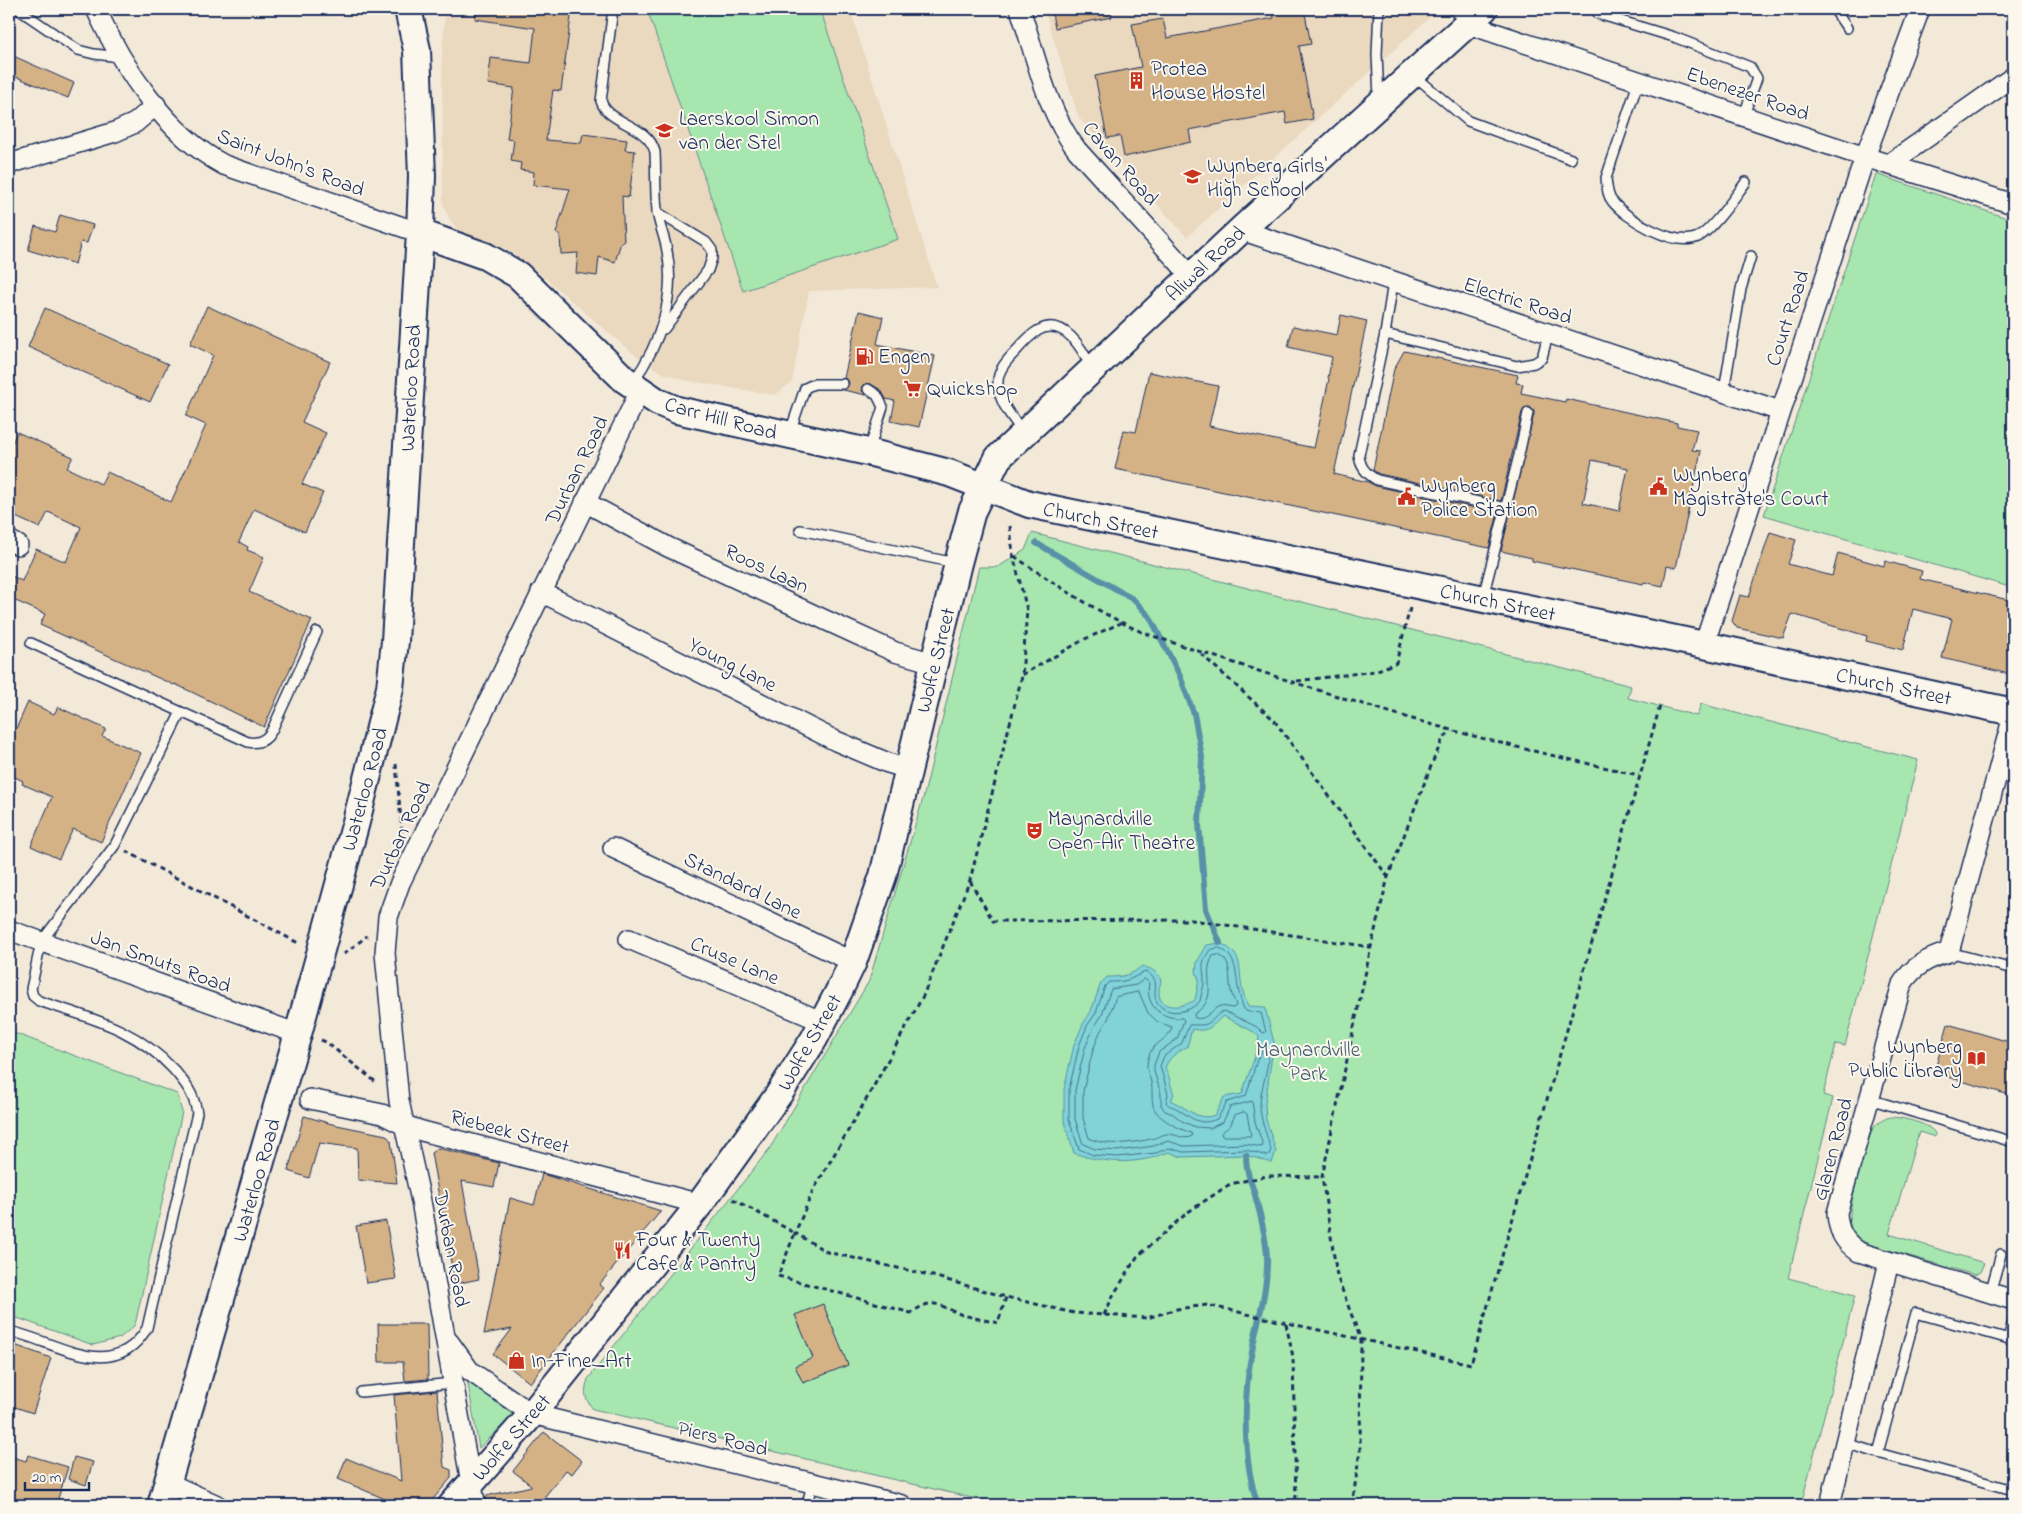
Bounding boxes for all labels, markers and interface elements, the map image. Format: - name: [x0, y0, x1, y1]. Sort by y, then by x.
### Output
- place label: Protea House Hostel: [1151, 55, 1265, 109]
- street label: Ebenezer Road: [1682, 60, 1813, 130]
- building icon: Protea House Hostel: [1127, 70, 1147, 90]
- place label: Laerskool Simon van der Stel: [679, 105, 819, 159]
- street label: Cavan Road: [1074, 115, 1165, 213]
- school or university icon: Laerskool Simon van der Stel: [655, 120, 675, 140]
- street label: Saint John's Road: [212, 122, 369, 206]
- place label: Wynberg Girls' High School: [1207, 152, 1327, 208]
- school or university icon: Wynberg Girls' High School: [1183, 167, 1203, 187]
- street label: Aliwal Road: [1160, 219, 1253, 309]
- street label: Court Road: [1759, 267, 1819, 370]
- street label: Electric Road: [1459, 270, 1576, 334]
- street label: Waterloo Road: [394, 324, 430, 452]
- place label: Engen: [878, 343, 930, 375]
- fuel station icon: Engen: [854, 346, 874, 366]
- place label: Quickshop: [927, 375, 1018, 405]
- supermarket icon: Quickshop: [903, 378, 923, 398]
- street label: Carr Hill Road: [661, 391, 780, 449]
- street label: Durban Road: [538, 411, 617, 531]
- place label: Wynberg Magistrate's Court: [1673, 461, 1828, 517]
- place label: Wynberg Police Station: [1421, 472, 1537, 526]
- public building icon: Wynberg Magistrate's Court: [1649, 476, 1669, 496]
- public building icon: Wynberg Police Station: [1397, 487, 1417, 507]
- street label: Church Street: [1040, 495, 1161, 549]
- street label: Roos Laan: [719, 537, 813, 602]
- street label: Church Street: [1437, 577, 1558, 631]
- street label: Wolfe Street: [909, 605, 964, 716]
- street label: Young Lane: [682, 631, 782, 703]
- street label: Church Street: [1833, 661, 1954, 715]
- street label: Waterloo Road: [335, 724, 397, 855]
- street label: Durban Road: [363, 776, 440, 896]
- place label: Maynardville Open-Air Theatre: [1048, 805, 1196, 859]
- theatre icon: Maynardville Open-Air Theatre: [1024, 820, 1044, 840]
- street label: Standard Lane: [678, 845, 807, 929]
- street label: Jan Smuts Road: [86, 924, 235, 1002]
- street label: Cruse Lane: [685, 930, 784, 994]
- street label: Wolfe Street: [771, 989, 851, 1097]
- place label: Wynberg Public Library: [1848, 1033, 1962, 1089]
- park label: Maynardville Park: [1256, 1036, 1361, 1090]
- library icon: Wynberg Public Library: [1966, 1048, 1986, 1068]
- street label: Glaren Road: [1806, 1095, 1862, 1204]
- street label: Riebeek Street: [447, 1103, 572, 1163]
- street label: Waterloo Road: [226, 1115, 290, 1246]
- street label: Durban Road: [424, 1188, 476, 1310]
- place label: Four & Twenty Cafe & Pantry: [635, 1226, 760, 1282]
- restaurant icon: Four & Twenty Cafe & Pantry: [612, 1241, 632, 1261]
- place label: In-Fine_Art: [531, 1347, 632, 1377]
- shop icon: In-Fine_Art: [507, 1350, 527, 1370]
- street label: Wolfe Street: [466, 1388, 559, 1489]
- street label: Piers Road: [674, 1414, 771, 1466]
- scale bar: [25, 1459, 89, 1491]
- text: 20 m: [32, 1467, 62, 1489]

